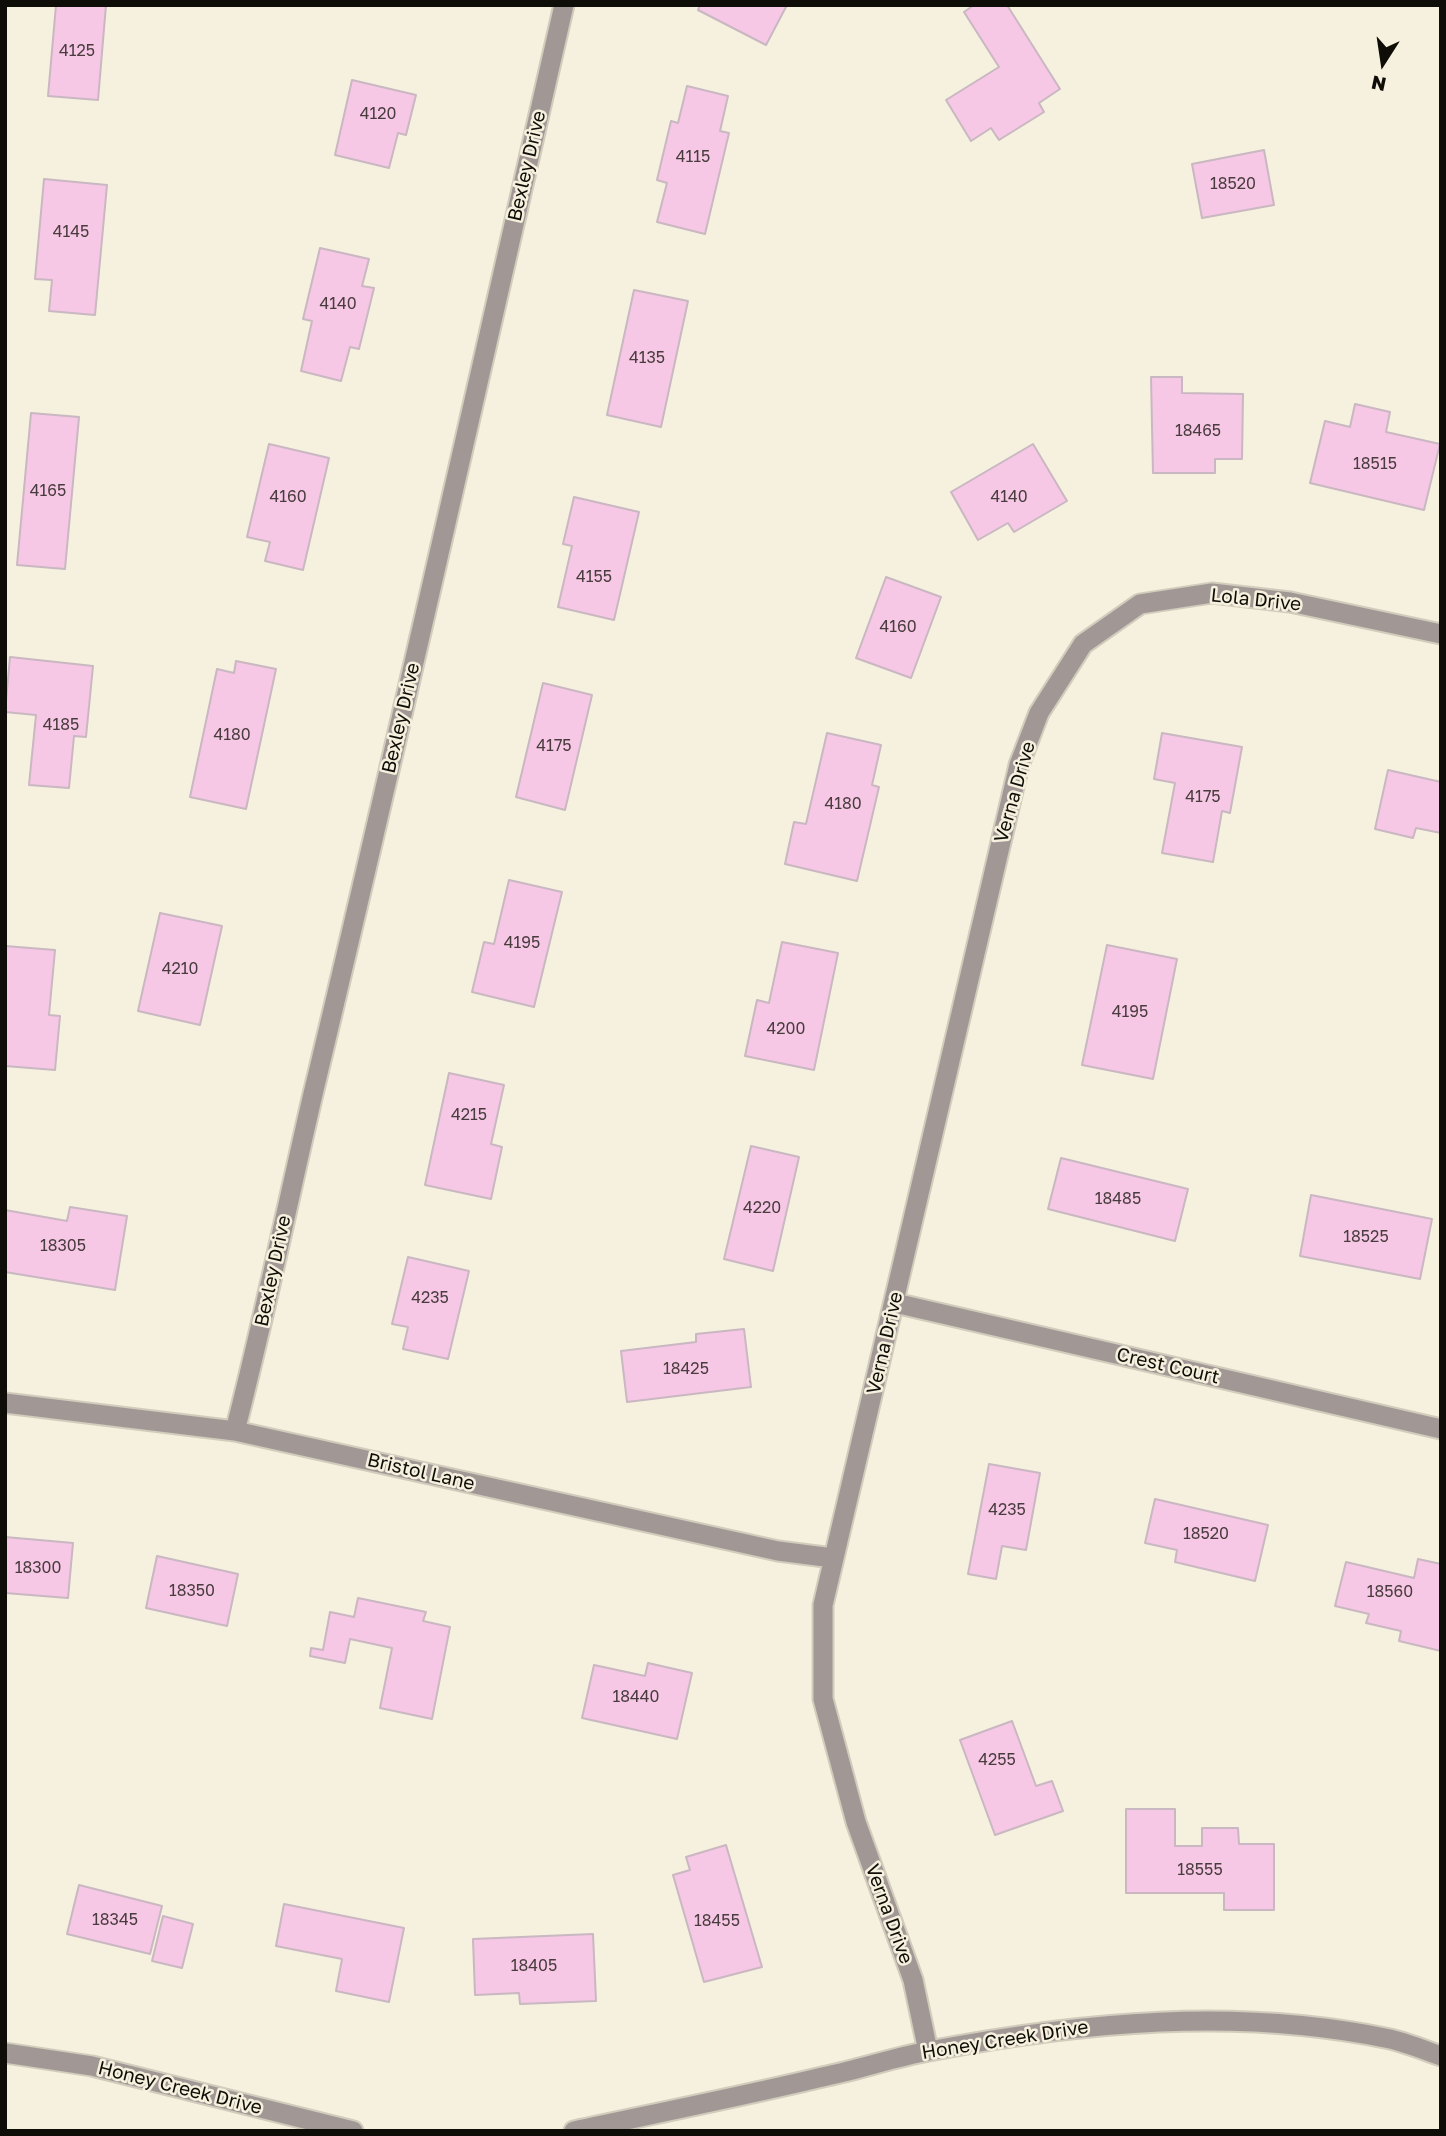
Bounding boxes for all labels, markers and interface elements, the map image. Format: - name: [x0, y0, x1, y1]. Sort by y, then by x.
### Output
- north arrow: [1348, 28, 1418, 98]
- house number: 4125: [59, 41, 95, 61]
- text: N: [1369, 71, 1388, 97]
- house number: 4120: [360, 104, 396, 124]
- street label: Bexley Drive: [503, 108, 551, 224]
- house number: 4115: [676, 147, 710, 167]
- house number: 18520: [1210, 174, 1256, 194]
- house number: 4145: [53, 222, 89, 242]
- house number: 4140: [319, 294, 357, 314]
- house number: 4135: [629, 348, 665, 368]
- house number: 18465: [1175, 421, 1221, 441]
- house number: 18515: [1353, 454, 1397, 474]
- house number: 4165: [30, 481, 66, 501]
- house number: 4160: [269, 487, 307, 507]
- house number: 4140: [990, 487, 1028, 507]
- house number: 4155: [576, 567, 612, 587]
- street label: Lola Drive: [1210, 584, 1302, 616]
- house number: 4160: [879, 617, 917, 637]
- street label: Bexley Drive: [377, 660, 425, 776]
- house number: 4185: [43, 715, 79, 735]
- house number: 4180: [213, 725, 251, 745]
- house number: 4175: [536, 736, 572, 756]
- street label: Verna Drive: [990, 739, 1040, 845]
- house number: 4175: [1185, 787, 1221, 807]
- house number: 4180: [824, 794, 862, 814]
- house number: 4195: [504, 933, 540, 953]
- house number: 4210: [162, 959, 198, 979]
- house number: 4195: [1112, 1002, 1148, 1022]
- house number: 4200: [767, 1019, 805, 1039]
- house number: 4215: [451, 1105, 487, 1125]
- house number: 18485: [1095, 1189, 1141, 1209]
- house number: 4220: [743, 1198, 781, 1218]
- street label: Bexley Drive: [250, 1213, 296, 1329]
- house number: 18525: [1343, 1227, 1389, 1247]
- house number: 18305: [40, 1236, 86, 1256]
- house number: 4235: [411, 1288, 449, 1308]
- street label: Verna Drive: [862, 1290, 908, 1396]
- street label: Crest Court: [1114, 1343, 1222, 1389]
- house number: 18425: [663, 1359, 709, 1379]
- street label: Bristol Lane: [365, 1449, 477, 1495]
- house number: 4235: [988, 1500, 1026, 1520]
- house number: 18520: [1183, 1524, 1229, 1544]
- house number: 18300: [15, 1558, 61, 1578]
- house number: 18350: [169, 1581, 215, 1601]
- house number: 18560: [1367, 1582, 1413, 1602]
- house number: 18440: [613, 1687, 659, 1707]
- house number: 4255: [978, 1750, 1016, 1770]
- house number: 18555: [1177, 1860, 1223, 1880]
- street label: Verna Drive: [860, 1861, 918, 1967]
- house number: 18345: [92, 1910, 138, 1930]
- house number: 18455: [694, 1911, 740, 1931]
- house number: 18405: [511, 1956, 557, 1976]
- street label: Honey Creek Drive: [920, 2016, 1090, 2064]
- street label: Honey Creek Drive: [96, 2057, 264, 2119]

